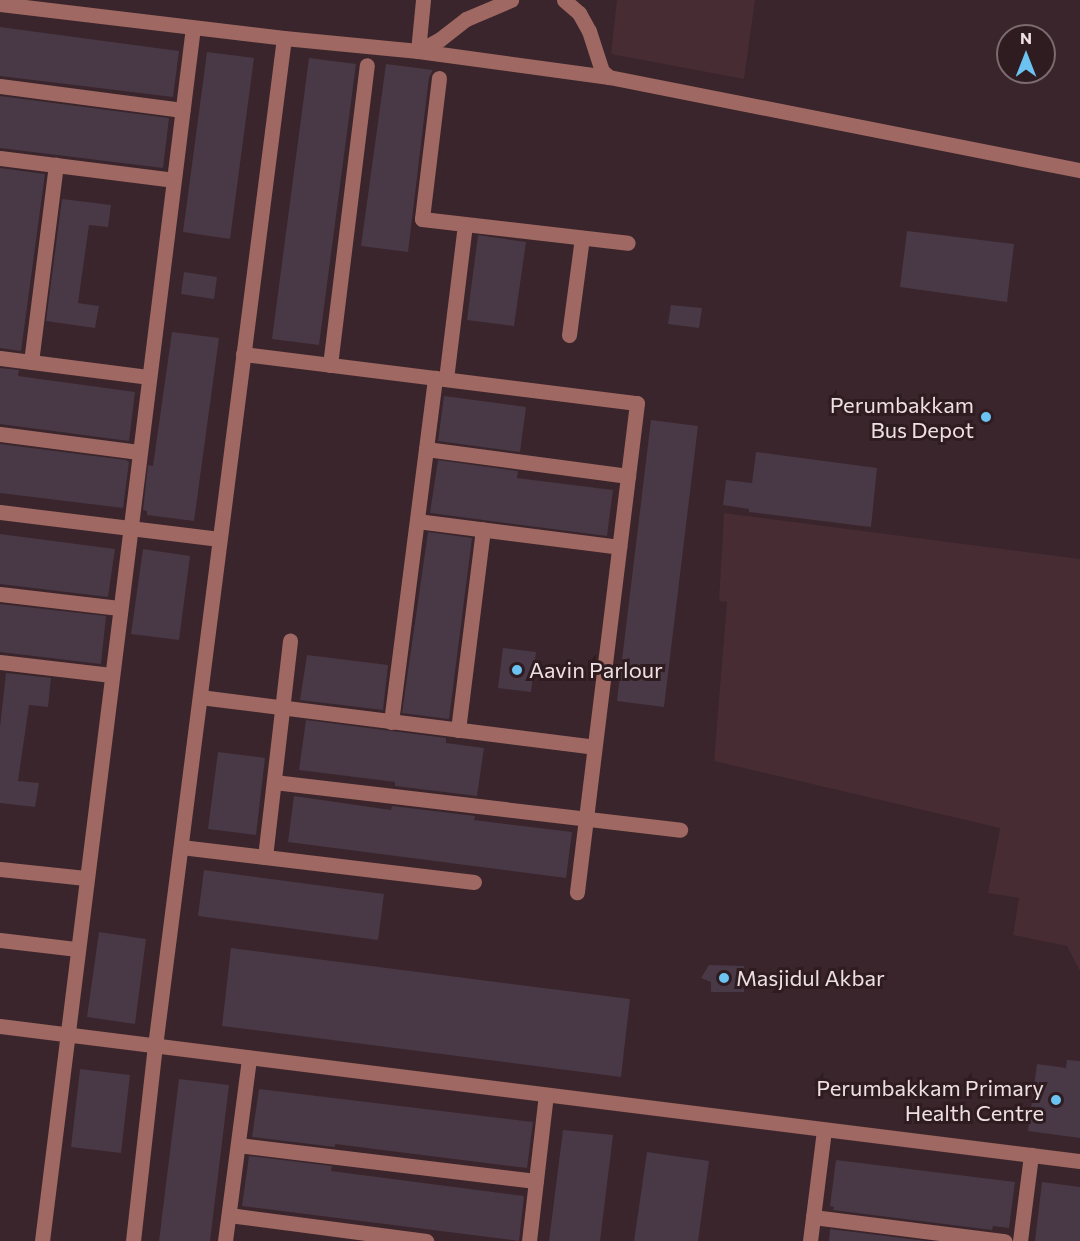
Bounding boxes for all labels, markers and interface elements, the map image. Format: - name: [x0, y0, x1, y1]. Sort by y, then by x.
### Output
- north arrow: [996, 24, 1056, 84]
- text: N: [1020, 28, 1032, 47]
- place label: Perumbakkam Bus Depot: [830, 391, 974, 442]
- marker: Perumbakkam Bus Depot: [979, 410, 993, 424]
- place label: Aavin Parlour: [529, 657, 663, 683]
- marker: Aavin Parlour: [510, 663, 524, 677]
- place label: Masjidul Akbar: [736, 965, 885, 991]
- marker: Masjidul Akbar: [717, 971, 731, 985]
- place label: Perumbakkam Primary Health Centre: [816, 1074, 1044, 1126]
- marker: Perumbakkam Primary Health Centre: [1049, 1093, 1063, 1107]

